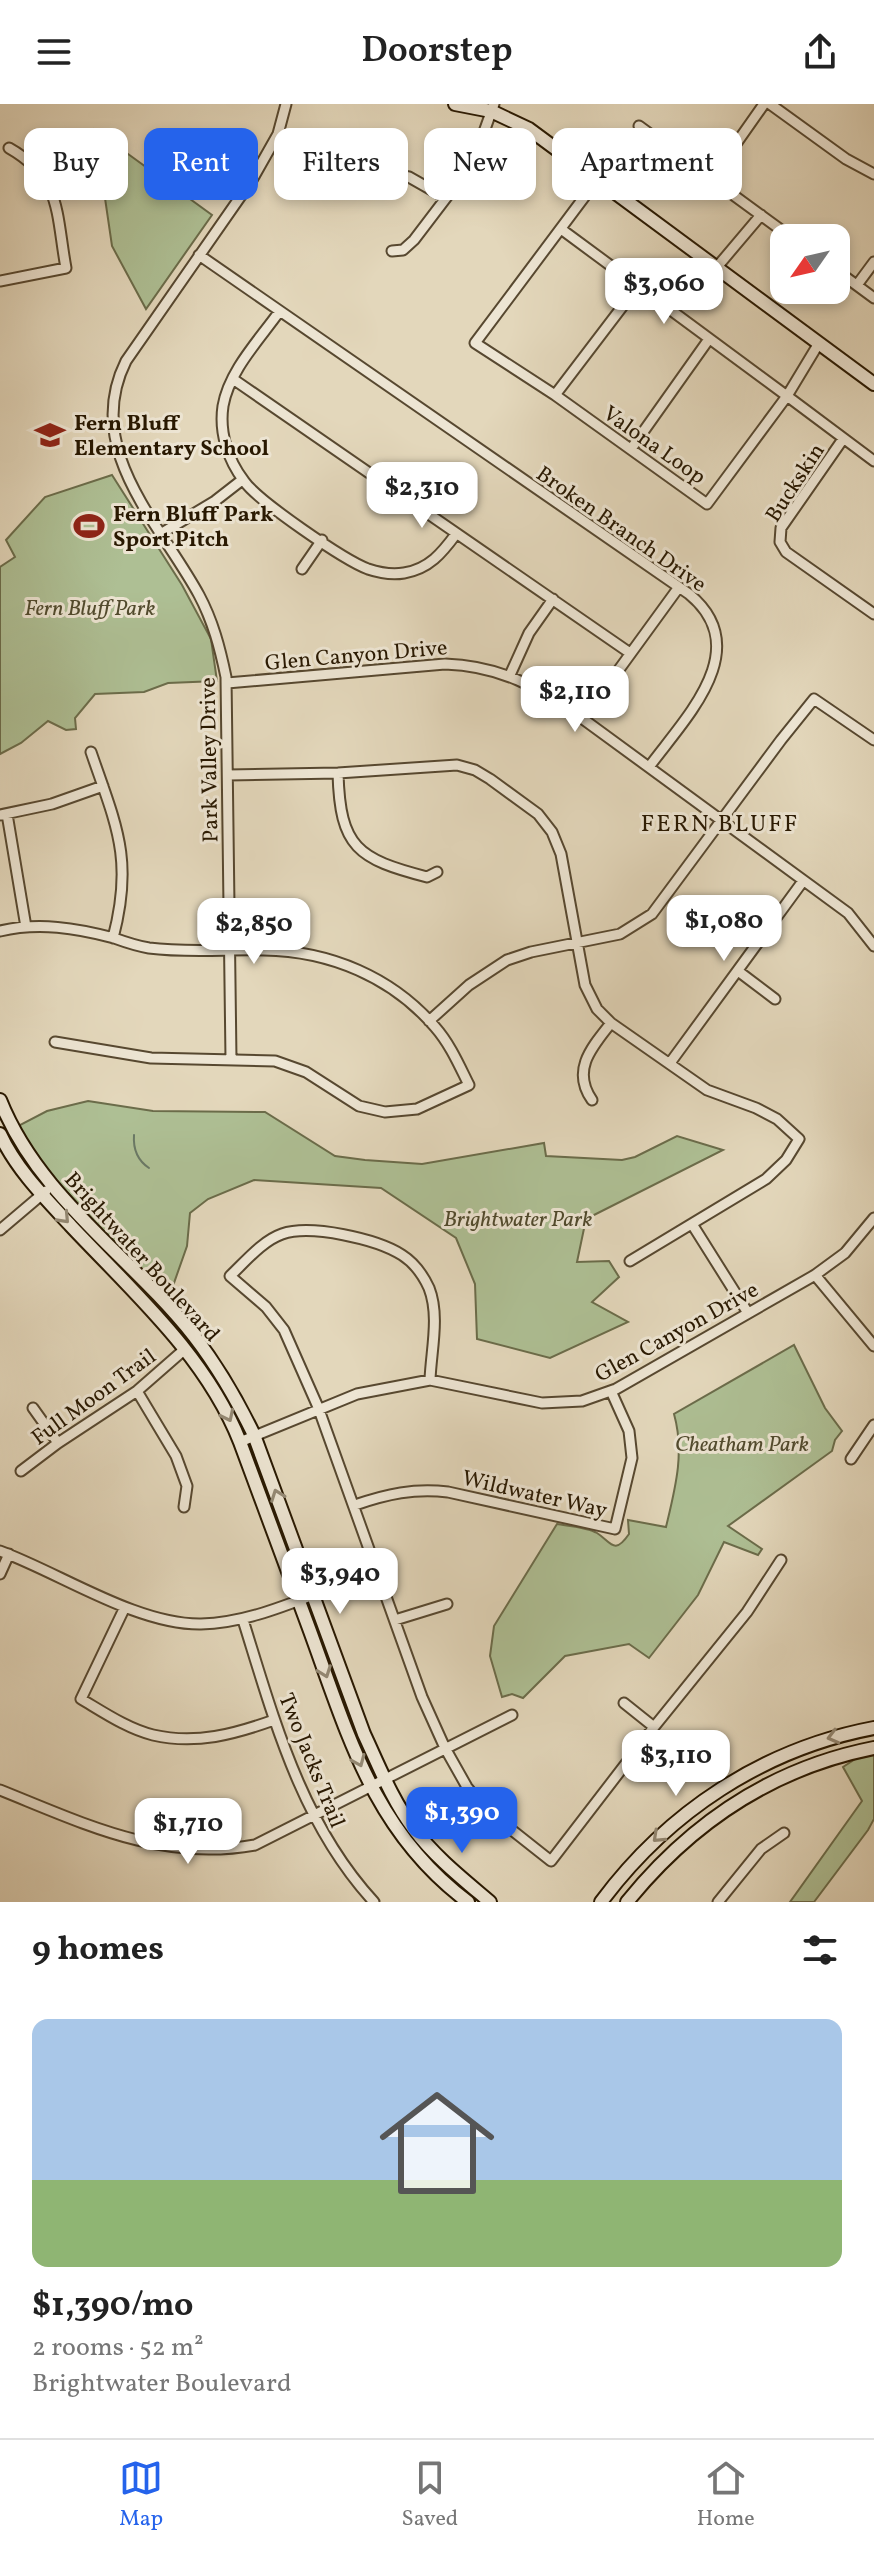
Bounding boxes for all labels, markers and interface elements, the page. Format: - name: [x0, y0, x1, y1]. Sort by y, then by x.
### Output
- text: Doorstep: [361, 27, 513, 77]
- icon: menu: [32, 30, 76, 74]
- icon: share: [798, 30, 842, 74]
- chip: Buy: [24, 128, 128, 200]
- chip: Rent: [144, 128, 258, 200]
- chip: Filters: [274, 128, 408, 200]
- chip: New: [424, 128, 536, 200]
- chip: Apartment: [552, 128, 742, 200]
- north arrow: [770, 224, 850, 304]
- map controls: [770, 224, 850, 304]
- pin: $3,060: [599, 258, 729, 326]
- text: $3,060: [623, 266, 705, 302]
- street label: Valona Loop: [596, 399, 711, 493]
- place label: Fern Bluff Elementary School: [74, 409, 269, 465]
- school or university icon: Fern Bluff Elementary School: [33, 418, 67, 452]
- street label: Buckskin: [759, 438, 833, 529]
- street label: Broken Branch Drive: [529, 460, 712, 601]
- pin: $2,310: [357, 462, 487, 530]
- text: $2,310: [385, 470, 459, 506]
- place label: Fern Bluff Park Sport Pitch: [113, 500, 274, 556]
- sports icon: Fern Bluff Park Sport Pitch: [72, 509, 106, 543]
- park label: Fern Bluff Park: [25, 594, 155, 625]
- street label: Glen Canyon Drive: [264, 633, 449, 680]
- pin: $2,110: [510, 666, 640, 734]
- text: $2,110: [539, 674, 611, 710]
- street label: Park Valley Drive: [194, 677, 227, 843]
- district label: FERN BLUFF: [641, 808, 799, 842]
- pin: $1,080: [659, 895, 789, 963]
- pin: $2,850: [189, 898, 319, 966]
- text: $1,080: [685, 903, 763, 939]
- text: $2,850: [215, 906, 293, 942]
- street label: Brightwater Boulevard: [56, 1166, 226, 1350]
- park label: Brightwater Park: [444, 1205, 592, 1236]
- one-way arrow: [54, 1209, 68, 1224]
- street label: Glen Canyon Drive: [590, 1275, 765, 1391]
- street label: Full Moon Trail: [26, 1342, 163, 1454]
- one-way arrow: [218, 1407, 234, 1422]
- park label: Cheatham Park: [675, 1430, 809, 1461]
- street label: Wildwater Way: [459, 1464, 610, 1527]
- one-way arrow: [270, 1489, 286, 1503]
- pin: $3,940: [275, 1548, 405, 1616]
- text: $3,940: [300, 1556, 380, 1592]
- one-way arrow: [315, 1664, 332, 1678]
- street label: Two Jacks Trail: [270, 1689, 352, 1833]
- one-way arrow: [827, 1728, 841, 1745]
- pin: $3,110: [611, 1730, 741, 1798]
- text: $3,110: [640, 1738, 712, 1774]
- one-way arrow: [349, 1753, 366, 1767]
- pin: $1,390: [397, 1787, 527, 1855]
- text: $1,390: [424, 1795, 500, 1831]
- pin: $1,710: [123, 1798, 253, 1866]
- text: $1,710: [153, 1806, 223, 1842]
- one-way arrow: [653, 1828, 667, 1843]
- text: 9 homes: [32, 1927, 164, 1974]
- icon: filters: [798, 1928, 842, 1972]
- icon: home: [365, 2071, 509, 2215]
- text: $1,390/mo: [32, 2283, 193, 2330]
- text: 2 rooms · 52 m²: [32, 2330, 204, 2366]
- text: Brightwater Boulevard: [32, 2366, 292, 2402]
- tab: Map: [119, 2456, 163, 2535]
- tab: Saved: [402, 2456, 458, 2535]
- tab: Home: [697, 2456, 755, 2535]

